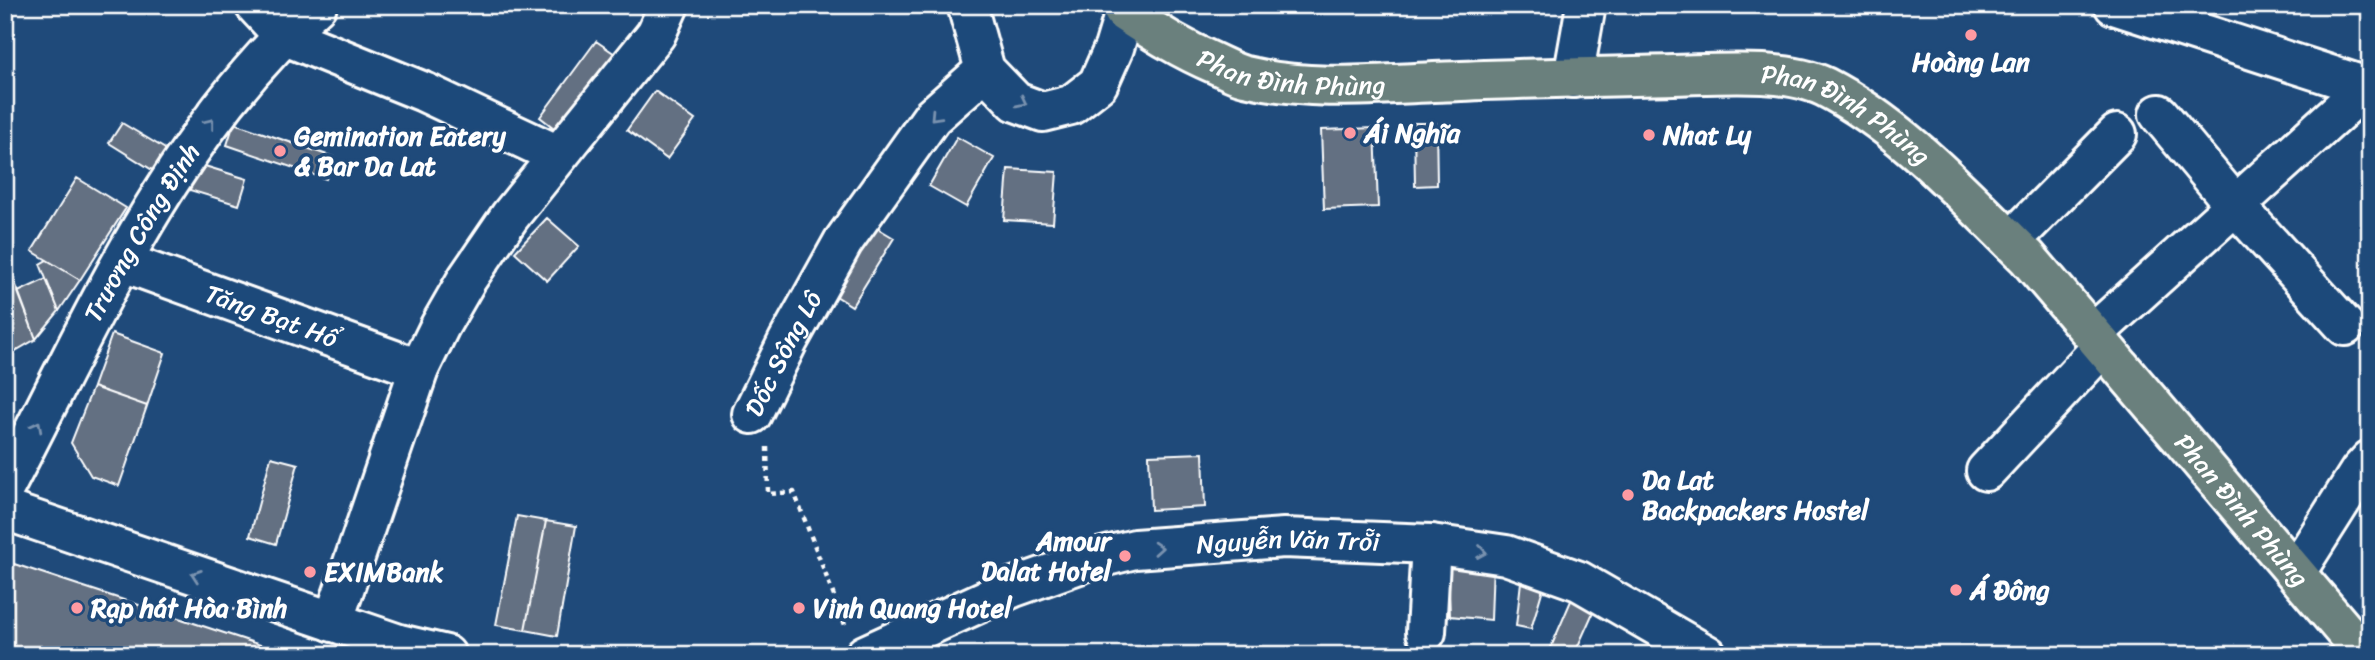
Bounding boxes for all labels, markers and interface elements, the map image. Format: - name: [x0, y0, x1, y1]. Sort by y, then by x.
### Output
- marker: Hoàng Lan: [1963, 27, 1979, 43]
- street label: Phan Đình Phùng: [1190, 35, 1386, 109]
- place label: Hoàng Lan: [1912, 39, 2031, 85]
- street label: Phan Đình Phùng: [1759, 51, 1942, 177]
- one-way arrow: [1015, 94, 1027, 108]
- one-way arrow: [931, 108, 944, 121]
- place label: Ái Nghĩa: [1363, 110, 1461, 156]
- place label: Nhat Ly: [1662, 112, 1752, 158]
- place label: Gemination Eatery & Bar Da Lat: [294, 113, 506, 189]
- one-way arrow: [201, 118, 214, 130]
- marker: Ái Nghĩa: [1342, 125, 1358, 141]
- marker: Nhat Ly: [1641, 127, 1657, 143]
- street label: Trương Công Định: [70, 133, 212, 330]
- marker: Gemination Eatery & Bar Da Lat: [272, 143, 288, 159]
- street label: Tăng Bạt Hổ: [199, 271, 349, 363]
- street label: Dốc Sông Lô: [731, 281, 835, 425]
- one-way arrow: [29, 421, 42, 434]
- street label: Phan Đình Phùng: [2162, 422, 2321, 598]
- place label: Da Lat Backpackers Hostel: [1642, 457, 1870, 533]
- marker: Da Lat Backpackers Hostel: [1620, 487, 1636, 503]
- street label: Nguyễn Văn Trỗi: [1195, 515, 1381, 567]
- place label: Amour Dalat Hotel: [981, 518, 1113, 594]
- one-way arrow: [1153, 540, 1164, 555]
- one-way arrow: [1477, 544, 1488, 559]
- marker: Amour Dalat Hotel: [1117, 548, 1133, 564]
- place label: EXIMBank: [324, 549, 444, 595]
- marker: EXIMBank: [302, 564, 318, 580]
- place label: Á Đông: [1969, 567, 2050, 613]
- one-way arrow: [190, 569, 202, 583]
- marker: Á Đông: [1948, 582, 1964, 598]
- place label: Rạp hát Hòa Bình: [90, 585, 288, 631]
- place label: Vinh Quang Hotel: [813, 585, 1013, 631]
- marker: Rạp hát Hòa Bình: [69, 600, 85, 616]
- marker: Vinh Quang Hotel: [791, 600, 807, 616]

